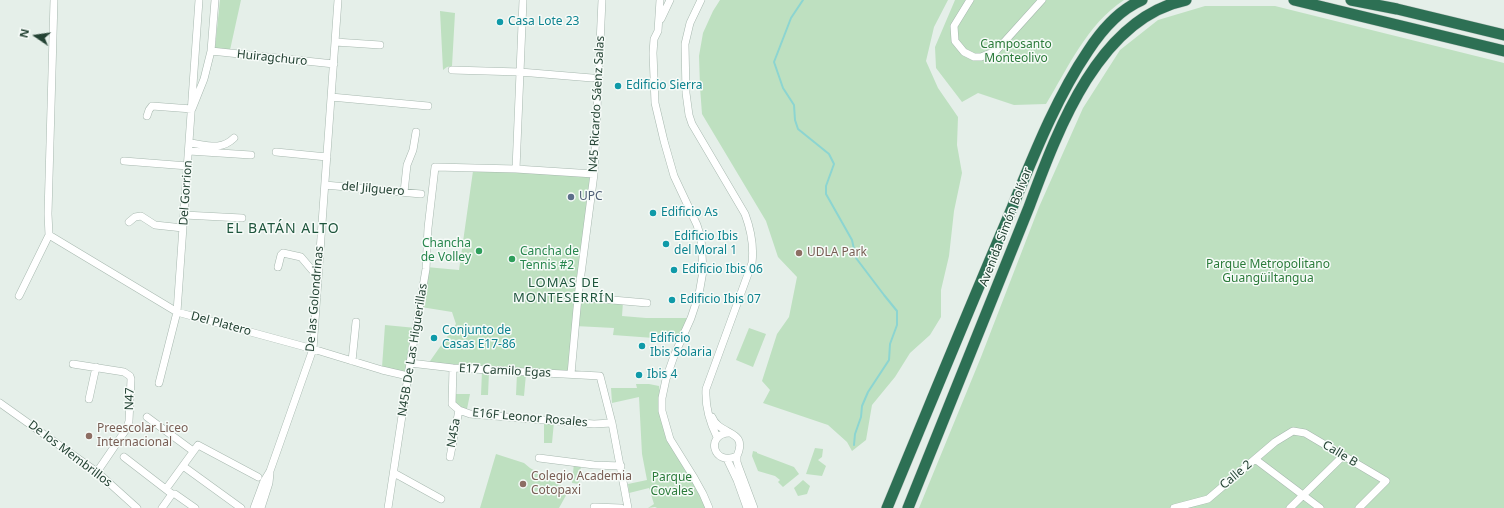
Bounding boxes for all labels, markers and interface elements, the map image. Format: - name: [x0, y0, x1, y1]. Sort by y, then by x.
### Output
- place label: Casa Lote 23: [508, 15, 579, 29]
- north arrow: [16, 16, 56, 56]
- marker: Casa Lote 23: [495, 17, 505, 27]
- text: N: [16, 27, 32, 39]
- street label: N45 Ricardo Sáenz Salas: [586, 35, 608, 173]
- park label: Camposanto Monteolivo: [980, 38, 1052, 66]
- street label: Huiragchuro: [236, 47, 308, 69]
- place label: Edificio Sierra: [626, 79, 702, 93]
- marker: Edificio Sierra: [613, 81, 623, 91]
- street label: Del Gorrion: [177, 160, 195, 226]
- street label: Avenida Simón Bolívar: [977, 166, 1035, 288]
- street label: del Jilguero: [341, 179, 405, 199]
- place label: UPC: [579, 190, 603, 204]
- marker: UPC: [566, 192, 576, 202]
- place label: Edificio As: [661, 206, 718, 220]
- marker: Edificio As: [648, 208, 658, 218]
- district label: EL BATÁN ALTO: [226, 221, 340, 237]
- place label: Edificio Ibis del Moral 1: [674, 230, 738, 258]
- place label: Chancha de Volley: [421, 237, 471, 265]
- marker: Edificio Ibis del Moral 1: [661, 239, 671, 249]
- street label: De las Golondrinas: [303, 245, 327, 353]
- place label: Cancha de Tennis #2: [520, 245, 579, 273]
- marker: Chancha de Volley: [474, 246, 484, 256]
- place label: UDLA Park: [807, 246, 867, 260]
- marker: UDLA Park: [794, 248, 804, 258]
- marker: Cancha de Tennis #2: [507, 254, 517, 264]
- park label: Parque Metropolitano Guangüiltangua: [1206, 258, 1330, 286]
- place label: Edificio Ibis 06: [682, 263, 763, 277]
- marker: Edificio Ibis 06: [669, 265, 679, 275]
- district label: LOMAS DE MONTESERRÍN: [513, 275, 615, 306]
- street label: N45B De Las Higuerillas: [395, 282, 431, 418]
- place label: Edificio Ibis 07: [680, 293, 761, 307]
- marker: Edificio Ibis 07: [667, 295, 677, 305]
- street label: Del Platero: [189, 309, 253, 339]
- place label: Conjunto de Casas E17-86: [442, 324, 516, 352]
- place label: Edificio Ibis Solaria: [650, 332, 712, 360]
- marker: Conjunto de Casas E17-86: [429, 333, 439, 343]
- marker: Edificio Ibis Solaria: [637, 341, 647, 351]
- street label: E17 Camilo Egas: [459, 361, 551, 381]
- place label: Ibis 4: [647, 368, 677, 382]
- marker: Ibis 4: [634, 370, 644, 380]
- street label: N47: [122, 387, 138, 411]
- street label: E16F Leonor Rosales: [472, 406, 588, 430]
- street label: N45a: [444, 417, 464, 449]
- street label: De los Membrillos: [25, 418, 115, 490]
- place label: Preescolar Liceo Internacional: [97, 422, 188, 450]
- marker: Preescolar Liceo Internacional: [84, 431, 94, 441]
- street label: Calle B: [1320, 438, 1360, 470]
- street label: Calle 2: [1217, 458, 1255, 492]
- place label: Colegio Academia Cotopaxi: [531, 470, 632, 498]
- park label: Parque Covales: [650, 471, 694, 499]
- marker: Colegio Academia Cotopaxi: [518, 479, 528, 489]

